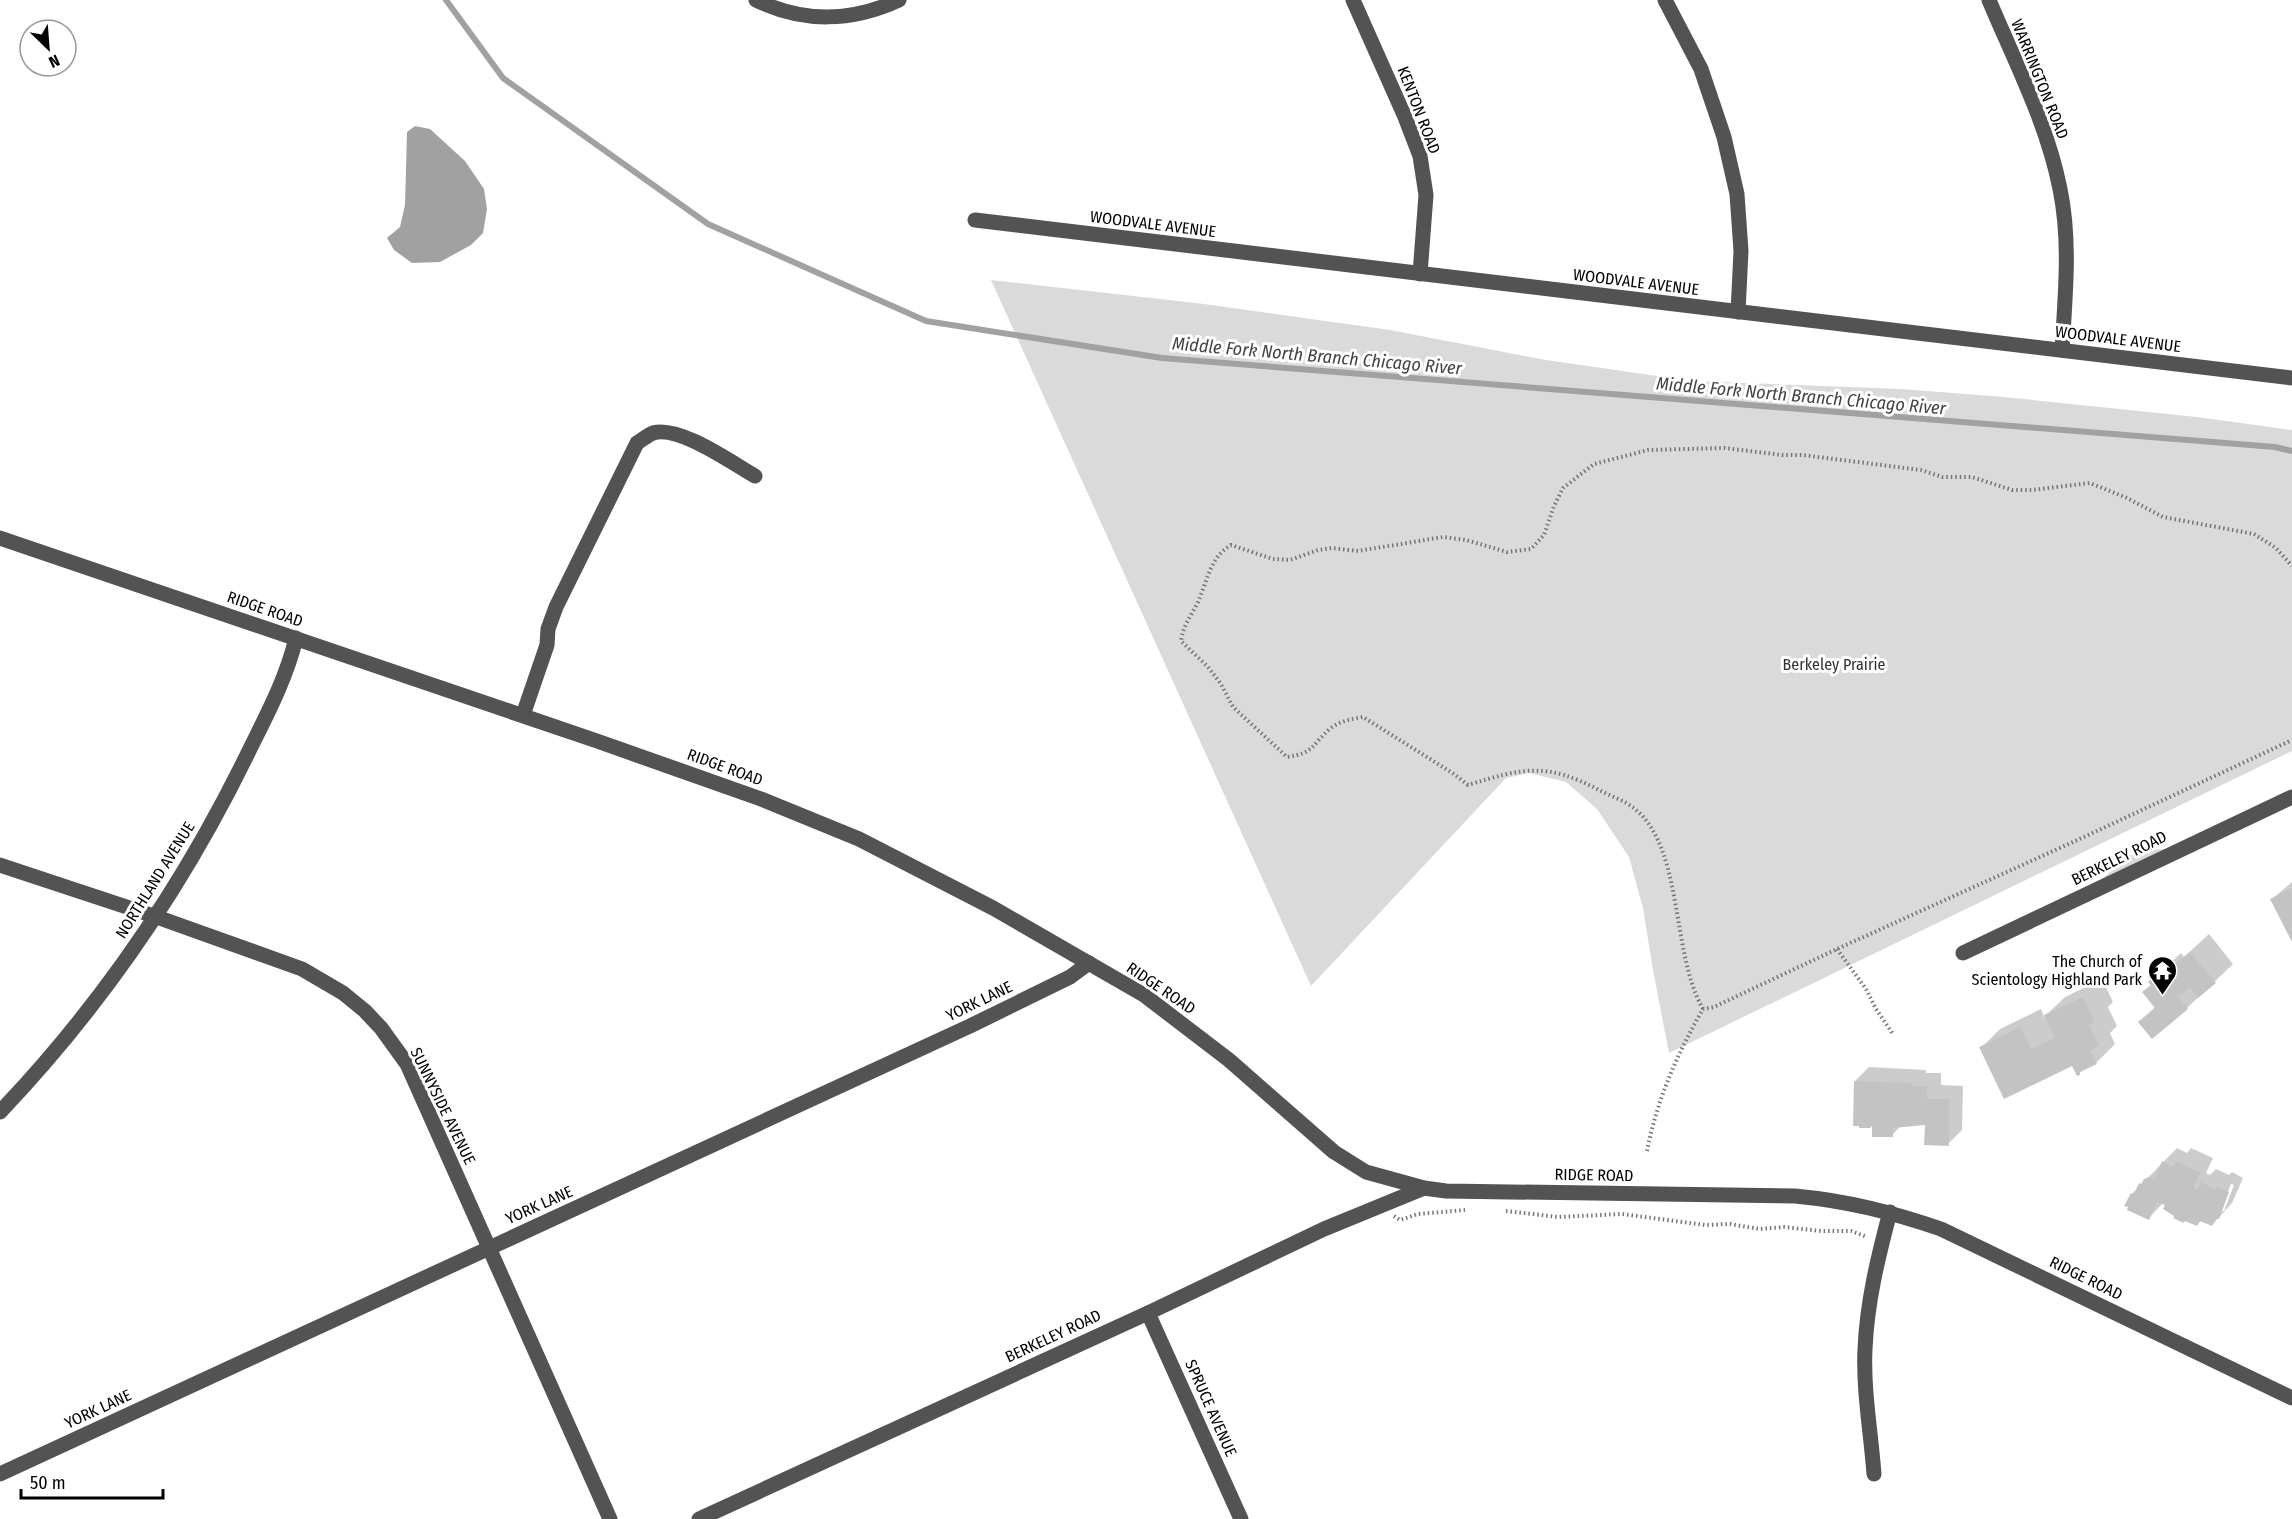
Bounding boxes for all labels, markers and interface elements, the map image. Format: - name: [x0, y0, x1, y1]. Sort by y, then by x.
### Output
- street label: WARRINGTON ROAD: [2007, 16, 2073, 142]
- north arrow: [18, 18, 78, 78]
- text: N: [46, 51, 62, 72]
- street label: KENTON ROAD: [1394, 64, 1444, 156]
- street label: WOODVALE AVENUE: [1089, 207, 1217, 241]
- street label: WOODVALE AVENUE: [1572, 265, 1700, 299]
- street label: WOODVALE AVENUE: [2054, 322, 2182, 356]
- water label: Middle Fork North Branch Chicago River: [1171, 332, 1464, 380]
- water label: Middle Fork North Branch Chicago River: [1655, 372, 1948, 420]
- street label: RIDGE ROAD: [225, 587, 305, 631]
- park label: Berkeley Prairie: [1783, 655, 1886, 674]
- street label: RIDGE ROAD: [685, 745, 765, 789]
- street label: NORTHLAND AVENUE: [111, 818, 199, 942]
- street label: BERKELEY ROAD: [2068, 827, 2170, 889]
- place label: The Church of Scientology Highland Park: [1972, 952, 2143, 989]
- temple icon: The Church of Scientology Highland Park: [2147, 954, 2179, 996]
- street label: RIDGE ROAD: [1123, 958, 1199, 1018]
- street label: YORK LANE: [943, 977, 1015, 1025]
- street label: SUNNYSIDE AVENUE: [406, 1045, 480, 1167]
- street label: RIDGE ROAD: [1554, 1165, 1634, 1185]
- street label: YORK LANE: [503, 1182, 575, 1228]
- street label: RIDGE ROAD: [2046, 1252, 2126, 1304]
- street label: BERKELEY ROAD: [1002, 1306, 1104, 1366]
- street label: SPRUCE AVENUE: [1181, 1357, 1241, 1459]
- street label: YORK LANE: [62, 1385, 134, 1433]
- scale bar: [21, 1462, 164, 1500]
- text: 50 m: [30, 1472, 66, 1494]

